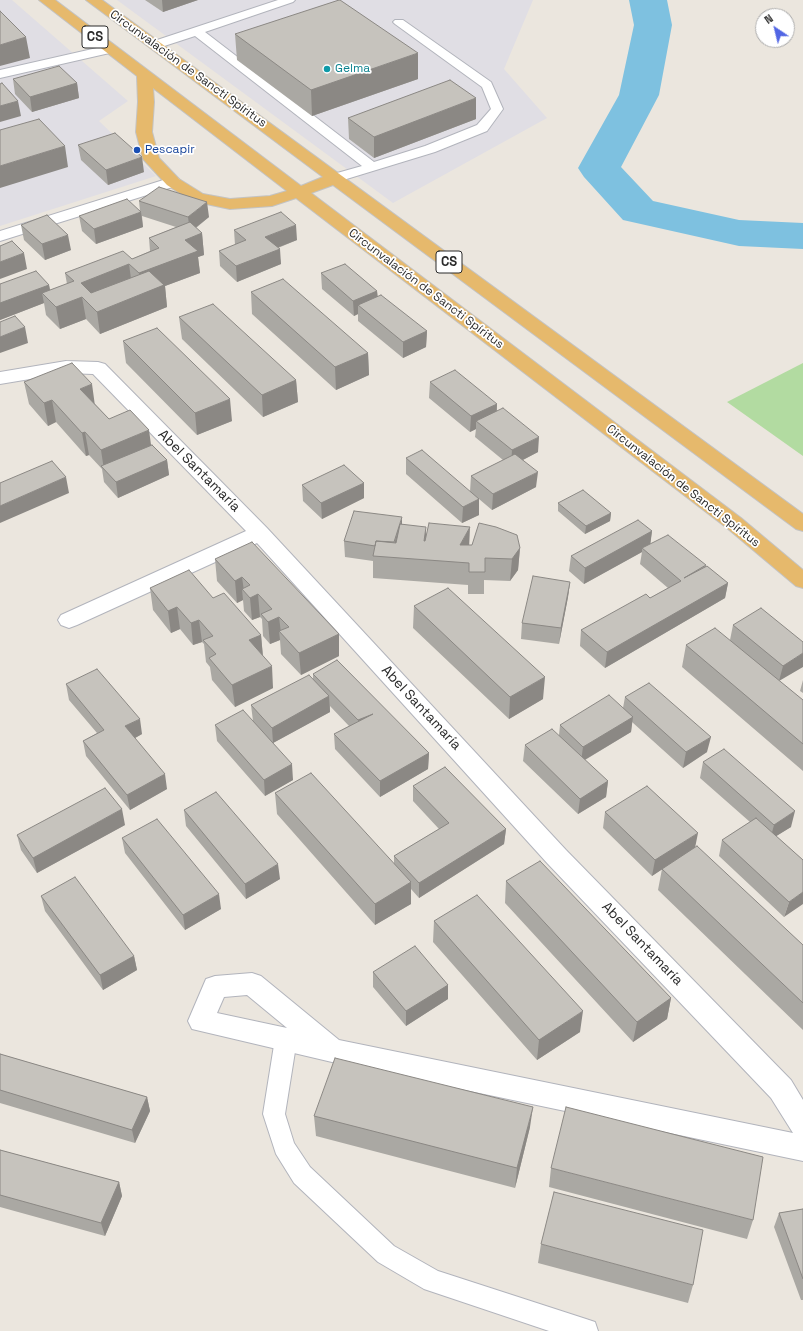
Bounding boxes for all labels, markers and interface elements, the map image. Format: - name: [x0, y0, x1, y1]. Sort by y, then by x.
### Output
- street label: Circunvalación de Sancti Spíritus: [107, 7, 269, 131]
- north arrow: [755, 8, 795, 48]
- text: N: [762, 11, 776, 27]
- road number: CS: [82, 26, 108, 48]
- place label: Gelma: [335, 62, 370, 76]
- marker: Gelma: [322, 64, 332, 74]
- place label: Pescapir: [145, 143, 195, 157]
- marker: Pescapir: [132, 145, 142, 155]
- street label: Circunvalación de Sancti Spíritus: [346, 226, 506, 352]
- road number: CS: [436, 251, 462, 273]
- street label: Circunvalación de Sancti Spíritus: [604, 422, 762, 550]
- street label: Abel Santamaría: [154, 426, 244, 516]
- street label: Abel Santamaría: [378, 662, 464, 754]
- street label: Abel Santamaría: [598, 899, 686, 989]

